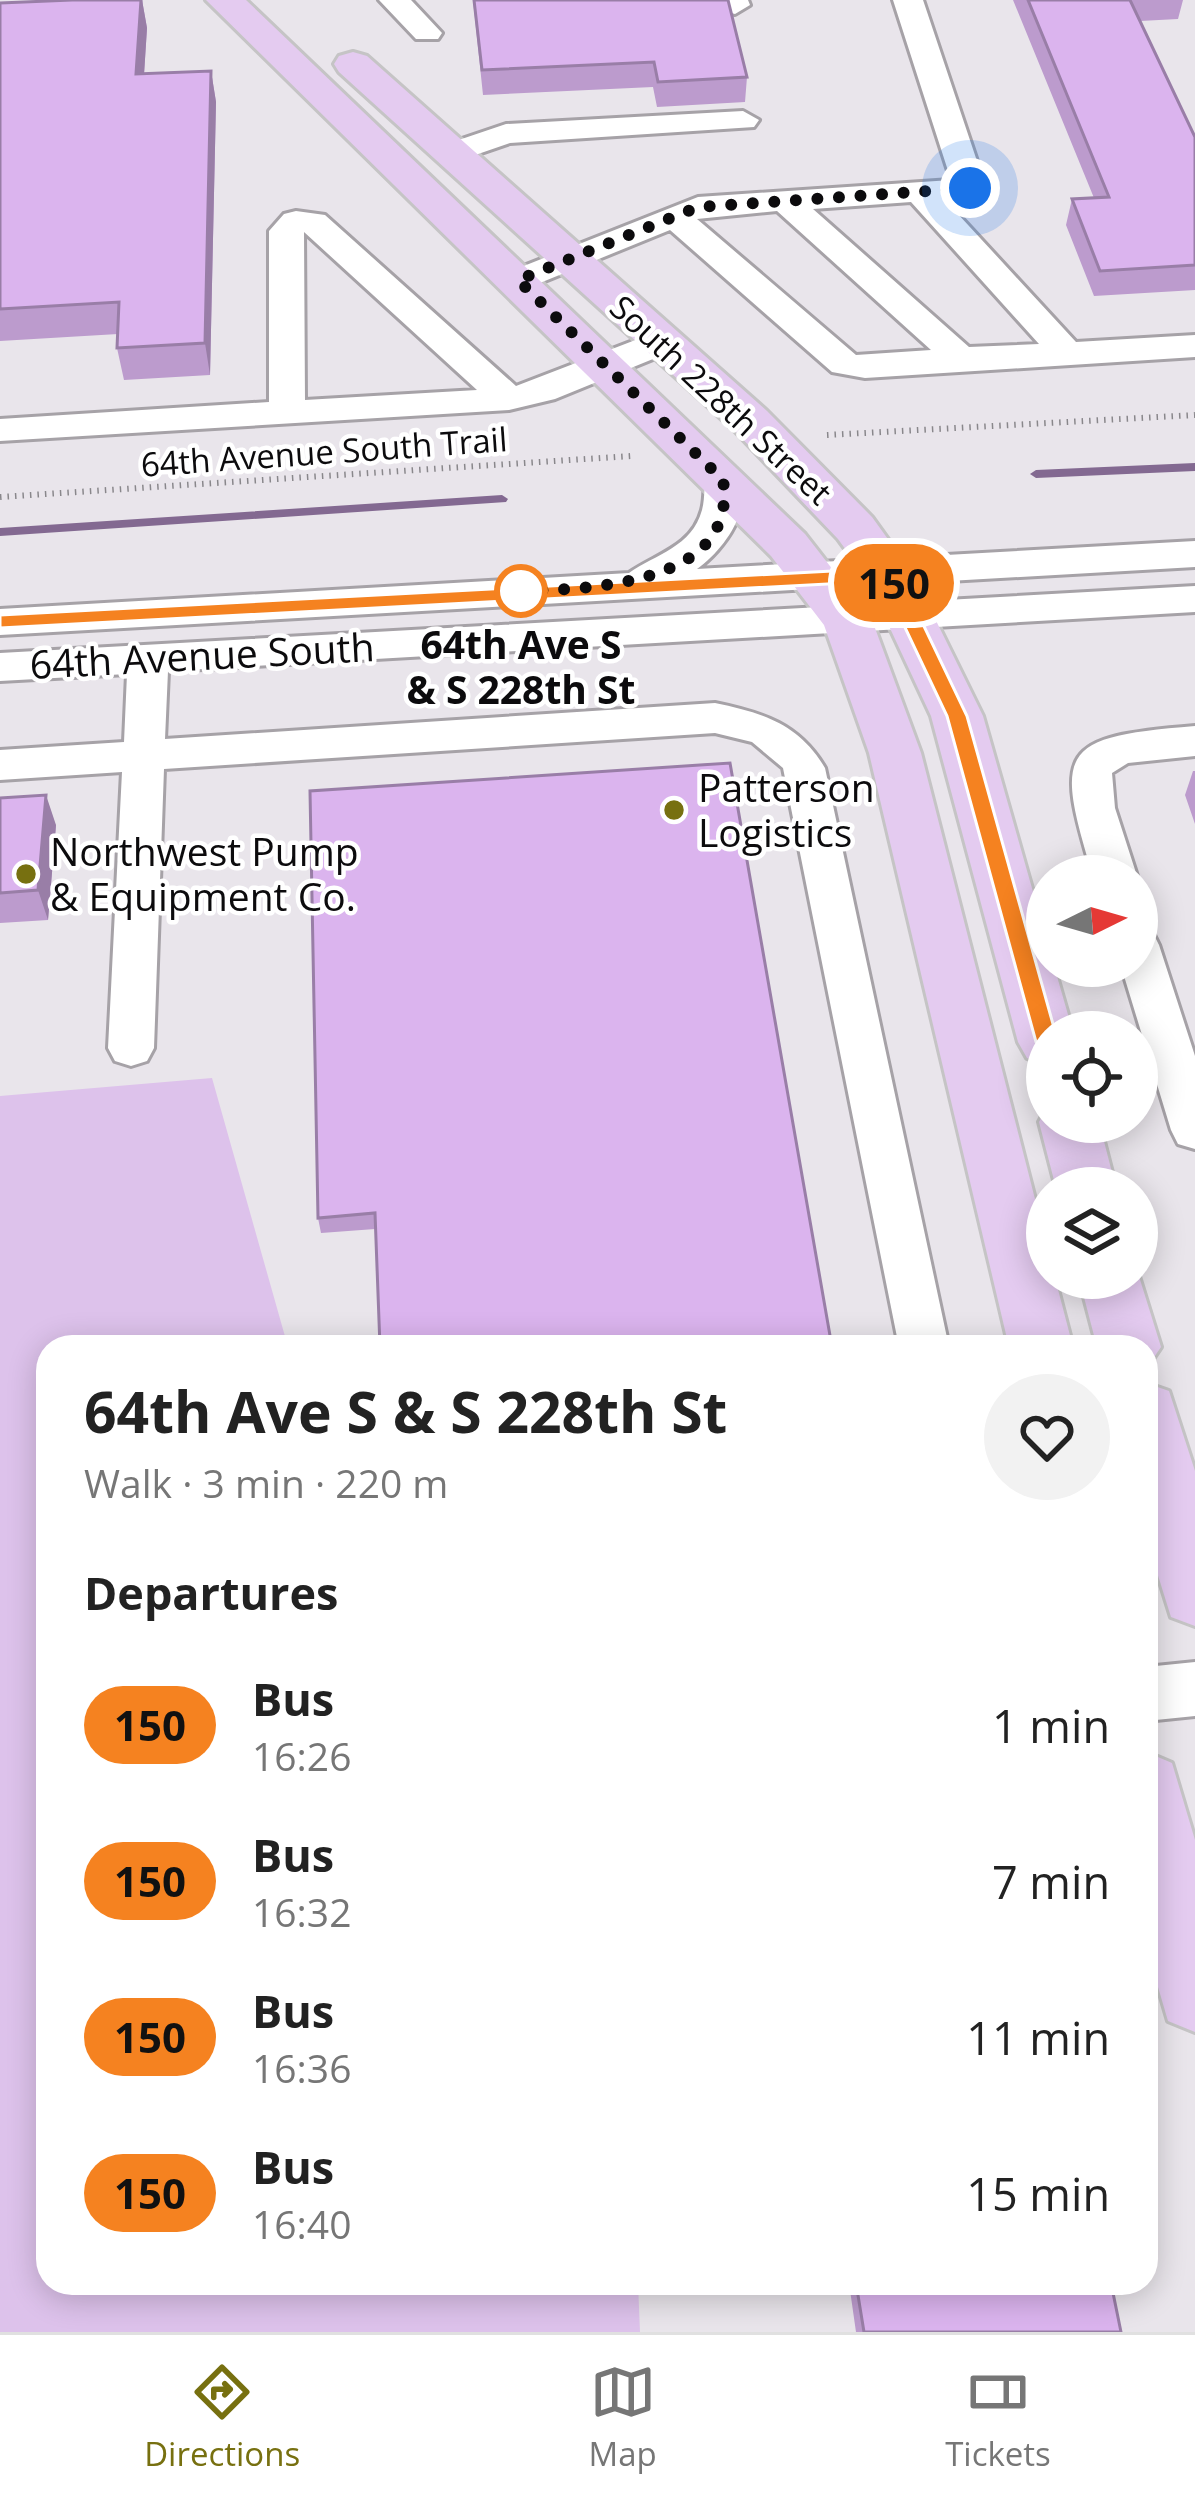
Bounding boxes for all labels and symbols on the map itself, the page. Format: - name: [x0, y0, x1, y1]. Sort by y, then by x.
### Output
- your location: [940, 158, 1000, 218]
- street label: South 228th Street: [601, 285, 842, 514]
- street label: 64th Avenue South Trail: [139, 416, 509, 487]
- line badge: 150: [825, 544, 963, 622]
- marker: 64th Ave S & S 228th St: [496, 566, 546, 616]
- place label: 64th Ave S & S 228th St: [407, 617, 636, 715]
- street label: 64th Avenue South: [28, 619, 376, 690]
- place label: Patterson Logistics: [698, 760, 875, 858]
- marker: Patterson Logistics: [661, 797, 687, 823]
- place label: Northwest Pump & Equipment Co.: [50, 824, 359, 922]
- north arrow: [1026, 855, 1158, 987]
- marker: Northwest Pump & Equipment Co.: [13, 861, 39, 887]

